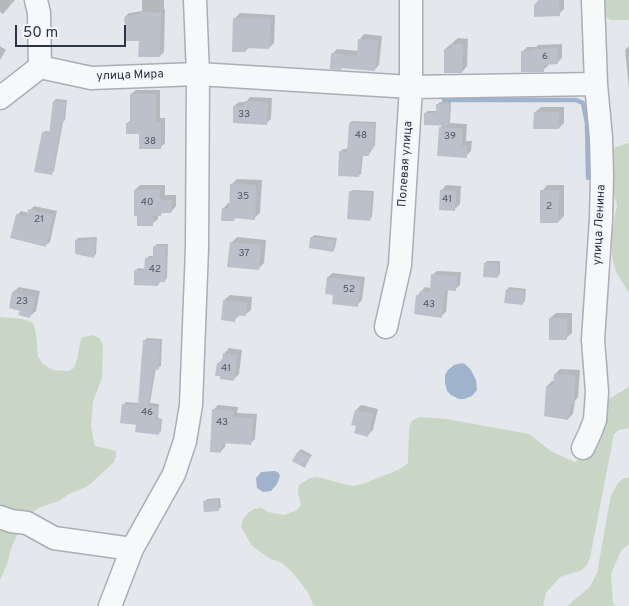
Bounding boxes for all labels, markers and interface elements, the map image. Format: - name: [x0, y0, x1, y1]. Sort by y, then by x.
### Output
- scale bar: [18, 15, 129, 47]
- text: 50 m: [23, 24, 58, 43]
- house number: 6: [542, 51, 548, 63]
- street label: улица Мира: [96, 68, 164, 84]
- house number: 33: [238, 109, 250, 121]
- street label: Полевая улица: [396, 121, 416, 207]
- house number: 48: [355, 130, 367, 142]
- house number: 39: [444, 131, 456, 143]
- house number: 38: [144, 136, 156, 148]
- street label: улица Ленина: [591, 184, 609, 266]
- house number: 35: [237, 191, 249, 203]
- house number: 41: [442, 194, 452, 206]
- house number: 40: [141, 197, 153, 209]
- house number: 2: [546, 201, 552, 213]
- house number: 21: [34, 214, 44, 226]
- house number: 37: [238, 248, 250, 260]
- house number: 42: [149, 264, 161, 276]
- house number: 52: [343, 284, 355, 296]
- house number: 23: [16, 296, 28, 308]
- house number: 43: [423, 299, 435, 311]
- house number: 41: [221, 363, 231, 375]
- house number: 46: [141, 407, 153, 419]
- house number: 43: [216, 417, 228, 429]

